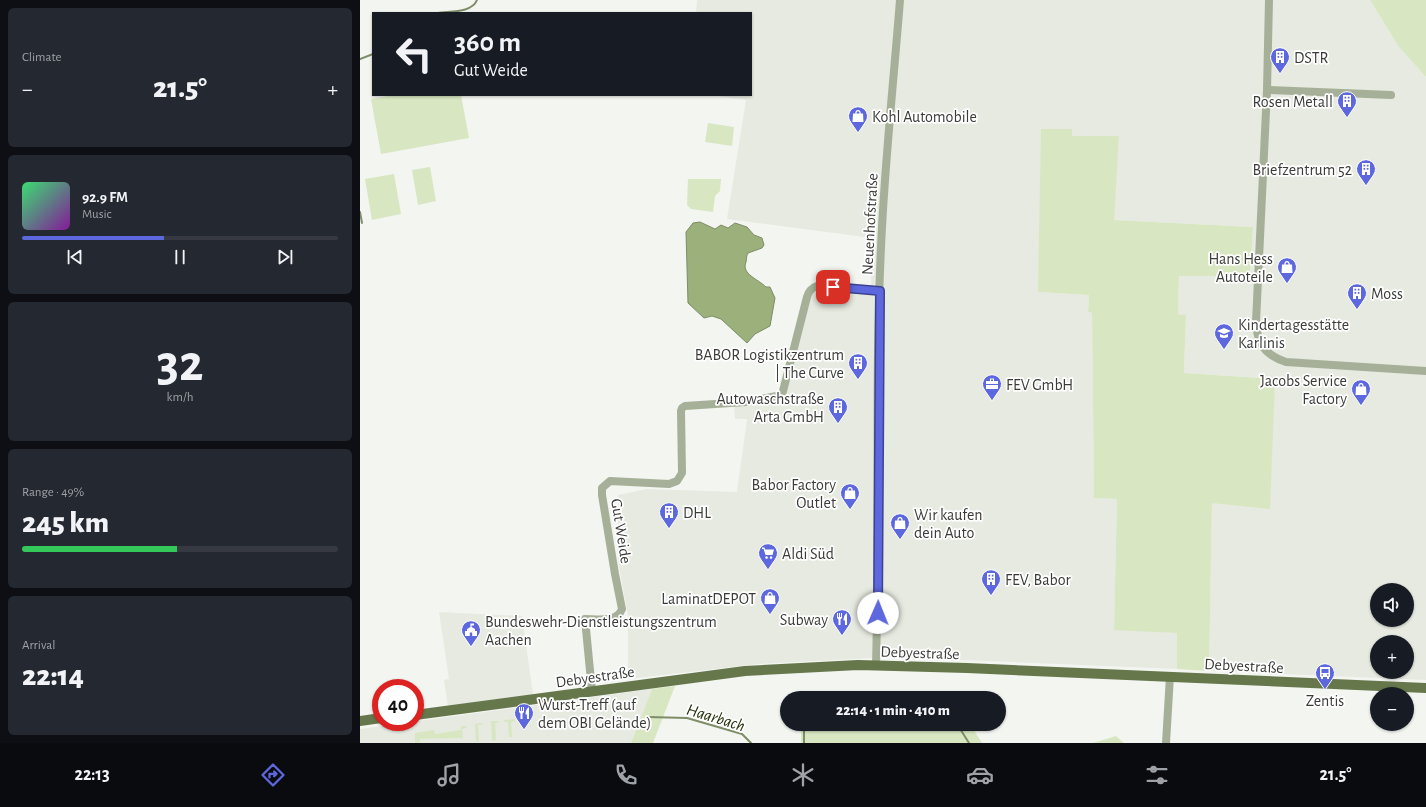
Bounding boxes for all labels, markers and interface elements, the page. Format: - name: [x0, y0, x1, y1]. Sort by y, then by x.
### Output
- icon: left: [388, 28, 440, 80]
- text: 360 m: [454, 29, 521, 57]
- building icon: DSTR: [1269, 46, 1291, 74]
- place label: DSTR: [1294, 50, 1328, 66]
- text: Climate: [22, 51, 61, 64]
- text: Gut Weide: [454, 62, 528, 80]
- text: 21.5°: [153, 73, 207, 103]
- text: −: [22, 78, 33, 100]
- text: +: [327, 78, 338, 100]
- building icon: Rosen Metall: [1336, 90, 1358, 118]
- place label: Rosen Metall: [1253, 94, 1333, 110]
- shop icon: Kohl Automobile: [847, 105, 869, 133]
- place label: Kohl Automobile: [872, 109, 977, 125]
- building icon: Briefzentrum 52: [1355, 158, 1377, 186]
- place label: Briefzentrum 52: [1253, 162, 1352, 178]
- street label: Neuenhofstraße: [859, 173, 881, 275]
- text: 92.9 FM: [82, 190, 128, 205]
- text: Music: [82, 208, 112, 221]
- icon: previous: [64, 246, 86, 268]
- icon: pause: [169, 246, 191, 268]
- icon: next: [274, 246, 296, 268]
- place label: Hans Hess Autoteile: [1208, 251, 1273, 285]
- shop icon: Hans Hess Autoteile: [1276, 256, 1298, 284]
- pin: [816, 270, 850, 304]
- icon: arrive: [822, 276, 844, 298]
- building icon: Moss: [1346, 282, 1368, 310]
- place label: Moss: [1371, 286, 1403, 302]
- place label: Kindertagesstätte Karlinis: [1238, 317, 1349, 351]
- school or university icon: Kindertagesstätte Karlinis: [1213, 322, 1235, 350]
- text: 32: [157, 338, 203, 390]
- place label: BABOR Logistikzentrum | The Curve: [695, 347, 844, 382]
- building icon: BABOR Logistikzentrum | The Curve: [847, 352, 869, 380]
- office icon: FEV GmbH: [981, 373, 1003, 401]
- place label: Jacobs Service Factory: [1260, 373, 1347, 408]
- place label: FEV GmbH: [1006, 377, 1073, 393]
- shop icon: Jacobs Service Factory: [1350, 378, 1372, 406]
- text: km/h: [167, 391, 193, 404]
- place label: Autowaschstraße Arta GmbH: [716, 391, 824, 425]
- building icon: Autowaschstraße Arta GmbH: [827, 396, 849, 424]
- place label: Babor Factory Outlet: [752, 477, 836, 511]
- shop icon: Babor Factory Outlet: [839, 482, 861, 510]
- text: Range · 49%: [22, 486, 84, 499]
- street label: Gut Weide: [608, 497, 634, 565]
- building icon: DHL: [658, 501, 680, 529]
- place label: DHL: [683, 505, 711, 521]
- place label: Wir kaufen dein Auto: [914, 507, 983, 541]
- text: 245 km: [22, 508, 109, 538]
- shop icon: Wir kaufen dein Auto: [889, 512, 911, 540]
- supermarket icon: Aldi Süd: [757, 542, 779, 570]
- place label: Aldi Süd: [782, 546, 834, 562]
- building icon: FEV, Babor: [980, 568, 1002, 596]
- place label: FEV, Babor: [1005, 572, 1071, 588]
- map controls: [1370, 583, 1414, 731]
- button: sound: [1370, 583, 1414, 627]
- shop icon: LaminatDEPOT: [759, 587, 781, 615]
- place label: LaminatDEPOT: [661, 591, 756, 607]
- position arrow: [857, 592, 899, 634]
- restaurant icon: Subway: [831, 608, 853, 636]
- place label: Subway: [780, 612, 828, 629]
- place label: Bundeswehr-Dienstleistungszentrum Aachen: [485, 614, 717, 648]
- public building icon: Bundeswehr-Dienstleistungszentrum Aachen: [460, 619, 482, 647]
- button: +: [1370, 635, 1414, 679]
- text: Arrival: [22, 639, 55, 652]
- street label: Debyestraße: [880, 644, 960, 663]
- street label: Debyestraße: [1204, 656, 1284, 677]
- text: 22:14: [22, 661, 84, 691]
- bus stop icon: Zentis: [1314, 662, 1336, 690]
- street label: Debyestraße: [555, 664, 636, 691]
- speed limit sign: 40: [372, 679, 424, 731]
- button: −: [1370, 687, 1414, 731]
- place label: Zentis: [1306, 693, 1344, 709]
- place label: Wurst-Treff (auf dem OBI Gelände): [538, 697, 651, 731]
- water label: Haarbach: [685, 701, 747, 734]
- restaurant icon: Wurst-Treff (auf dem OBI Gelände): [513, 702, 535, 730]
- text: 22:14 · 1 min · 410 m: [836, 703, 950, 718]
- icon: directions: [259, 761, 287, 789]
- icon: music: [435, 761, 463, 789]
- icon: phone: [612, 761, 640, 789]
- icon: climate: [789, 761, 817, 789]
- icon: car: [966, 761, 994, 789]
- icon: filters: [1143, 761, 1171, 789]
- text: 22:13: [74, 766, 110, 784]
- text: 21.5°: [1319, 766, 1352, 784]

